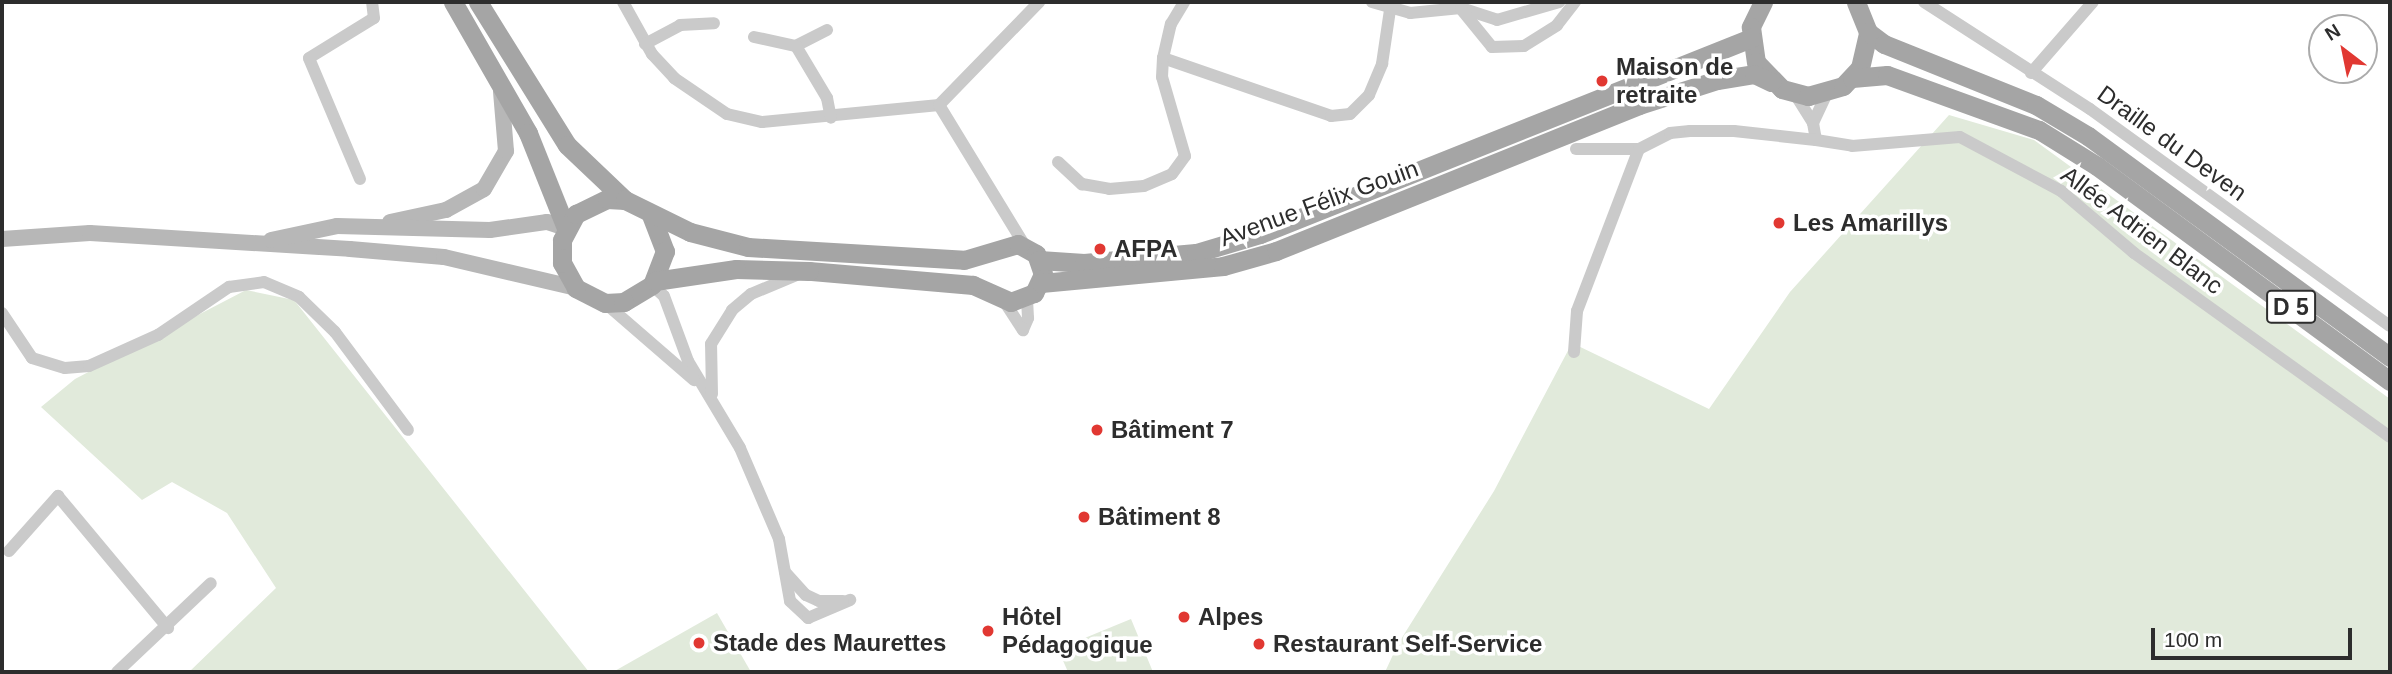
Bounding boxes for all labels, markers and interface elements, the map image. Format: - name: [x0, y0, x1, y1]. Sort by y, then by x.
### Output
- north arrow: [2308, 14, 2378, 84]
- text: N: [2321, 20, 2344, 45]
- place label: Maison de retraite: [1616, 53, 1733, 109]
- marker: Maison de retraite: [1594, 73, 1610, 89]
- street label: Draille du Deven: [2092, 79, 2252, 207]
- street label: Avenue Félix Gouin: [1216, 154, 1422, 252]
- street label: Allée Adrien Blanc: [2055, 159, 2229, 301]
- place label: Les Amarillys: [1793, 209, 1949, 237]
- marker: Les Amarillys: [1771, 215, 1787, 231]
- place label: AFPA: [1114, 235, 1178, 263]
- marker: AFPA: [1092, 241, 1108, 257]
- road number: D 5: [2265, 288, 2317, 326]
- place label: Bâtiment 7: [1111, 416, 1234, 444]
- marker: Bâtiment 7: [1089, 422, 1105, 438]
- place label: Bâtiment 8: [1098, 503, 1221, 531]
- marker: Bâtiment 8: [1076, 509, 1092, 525]
- place label: Hôtel Pédagogique: [1002, 603, 1153, 659]
- place label: Alpes: [1198, 603, 1263, 631]
- marker: Alpes: [1176, 609, 1192, 625]
- scale bar: [2154, 614, 2355, 658]
- marker: Hôtel Pédagogique: [980, 623, 996, 639]
- text: 100 m: [2164, 628, 2222, 651]
- place label: Stade des Maurettes: [713, 629, 946, 657]
- place label: Restaurant Self-Service: [1273, 630, 1542, 658]
- marker: Stade des Maurettes: [691, 635, 707, 651]
- marker: Restaurant Self-Service: [1251, 636, 1267, 652]

